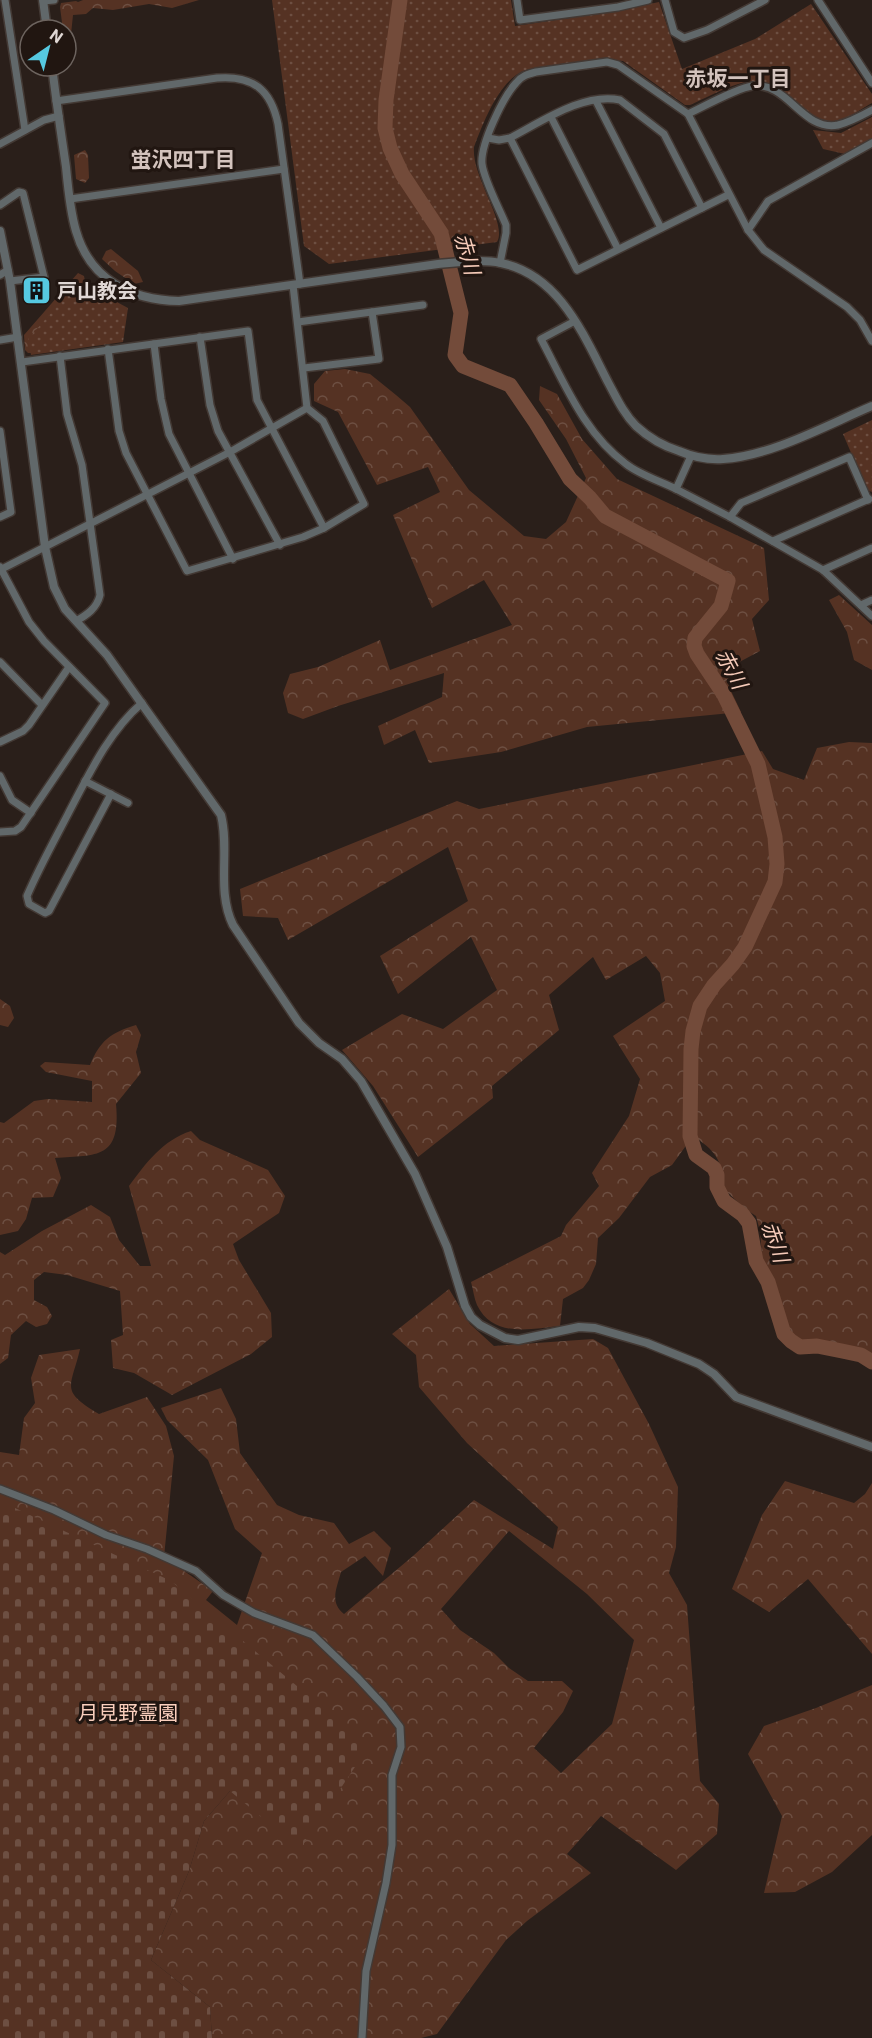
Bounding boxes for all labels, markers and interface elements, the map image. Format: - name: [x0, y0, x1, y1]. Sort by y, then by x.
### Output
- north arrow: [18, 18, 78, 78]
- text: N: [46, 25, 66, 47]
- district label: 赤坂一丁目: [686, 67, 791, 91]
- district label: 蛍沢四丁目: [131, 148, 236, 172]
- water label: 赤川: [450, 231, 485, 279]
- building icon: 戸山教会: [20, 275, 52, 307]
- place label: 戸山教会: [57, 279, 137, 303]
- water label: 赤川: [711, 645, 752, 695]
- water label: 赤川: [757, 1218, 794, 1268]
- park label: 月見野霊園: [78, 1701, 178, 1725]

